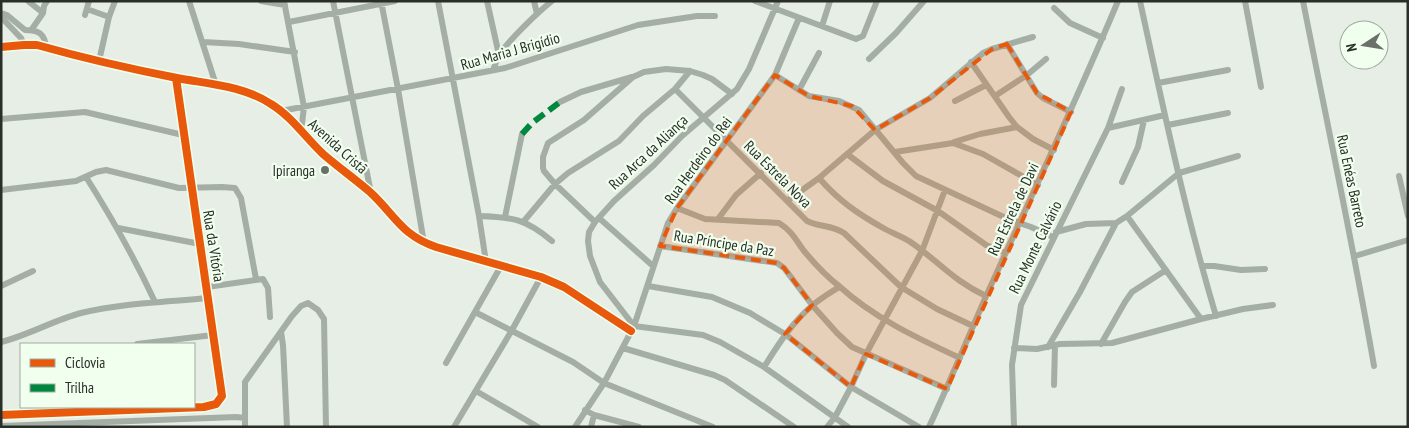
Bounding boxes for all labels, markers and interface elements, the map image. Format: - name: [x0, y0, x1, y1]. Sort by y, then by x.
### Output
- north arrow: [1339, 20, 1389, 70]
- street label: Rua Maria J Brigídio: [458, 28, 562, 74]
- text: N: [1342, 42, 1361, 53]
- street label: Rua Arca da Aliança: [604, 111, 692, 193]
- street label: Rua Herdeiro do Rei: [660, 113, 736, 207]
- street label: Avenida Cristã: [304, 114, 372, 178]
- street label: Rua Enéas Barreto: [1333, 133, 1371, 229]
- street label: Rua Estrela Nova: [740, 136, 816, 212]
- street label: Rua Estrela de Davi: [983, 160, 1043, 258]
- place label: Ipiranga: [273, 161, 315, 180]
- marker: Ipiranga: [319, 164, 331, 176]
- street label: Rua Monte Calvário: [1004, 198, 1066, 296]
- street label: Rua da Vitória: [199, 209, 229, 283]
- street label: Rua Príncipe da Paz: [673, 226, 775, 260]
- legend: [20, 343, 195, 408]
- text: Ciclovia: [65, 353, 105, 372]
- text: Trilha: [65, 378, 94, 397]

